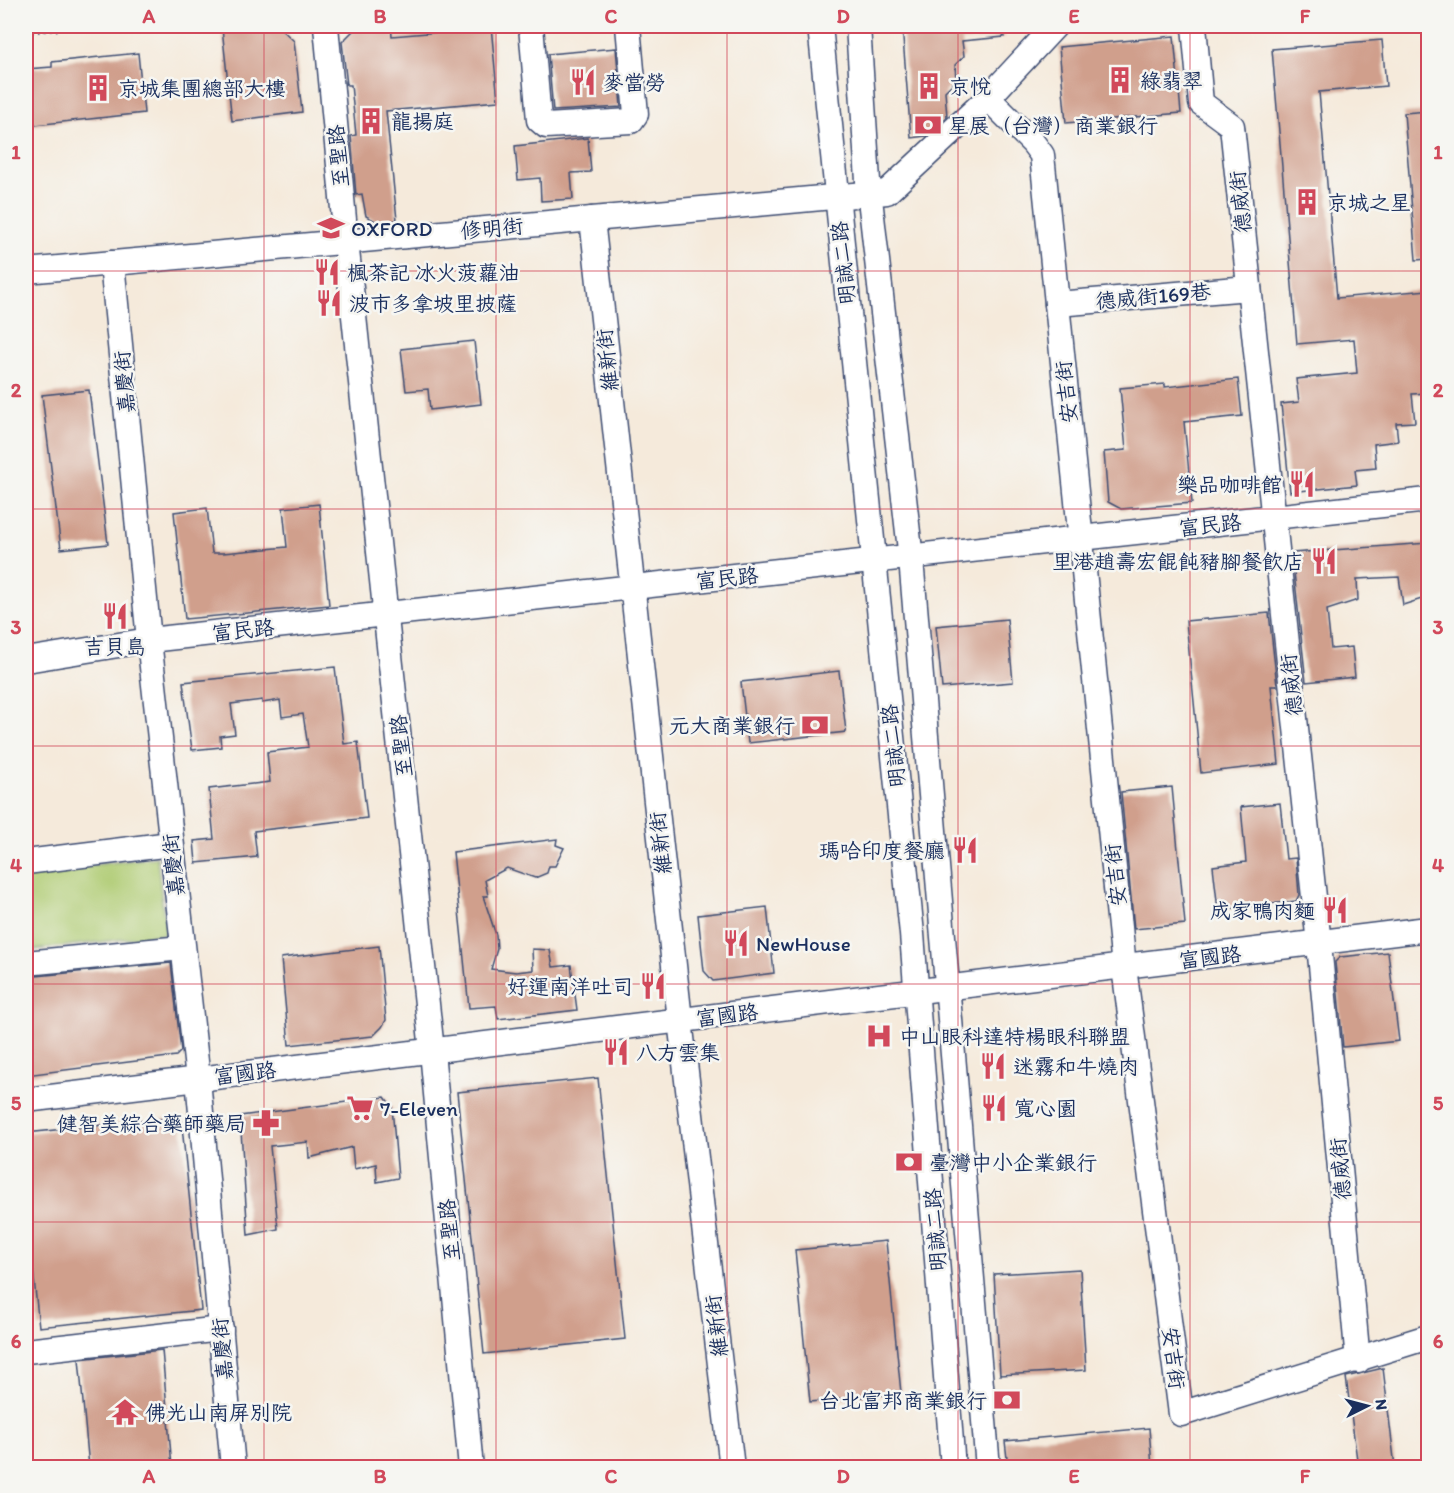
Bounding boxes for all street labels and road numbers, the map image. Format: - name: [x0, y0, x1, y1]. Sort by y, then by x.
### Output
- street label: 至聖路: [323, 124, 353, 188]
- street label: 德威街: [1224, 169, 1256, 235]
- street label: 修明街: [460, 213, 524, 243]
- street label: 明誠二路: [826, 220, 860, 306]
- street label: 德威街169巷: [1094, 278, 1212, 314]
- street label: 維新街: [591, 327, 623, 393]
- street label: 嘉慶街: [109, 350, 139, 414]
- street label: 安吉街: [1050, 359, 1082, 425]
- street label: 富民路: [1177, 509, 1243, 541]
- street label: 富民路: [694, 562, 760, 594]
- street label: 富民路: [210, 614, 276, 646]
- street label: 德威街: [1275, 652, 1307, 718]
- street label: 明誠二路: [876, 703, 910, 789]
- street label: 至聖路: [385, 713, 417, 779]
- street label: 維新街: [644, 810, 676, 876]
- street label: 嘉慶街: [157, 832, 189, 898]
- street label: 安吉街: [1099, 842, 1131, 908]
- street label: 富國路: [1177, 941, 1243, 973]
- street label: 富國路: [694, 999, 760, 1031]
- street label: 富國路: [212, 1057, 278, 1089]
- street label: 德威街: [1325, 1137, 1355, 1201]
- street label: 明誠二路: [920, 1187, 950, 1273]
- street label: 至聖路: [434, 1198, 464, 1262]
- street label: 維新街: [700, 1293, 732, 1359]
- street label: 嘉慶街: [207, 1317, 237, 1381]
- street label: 安吉街: [1158, 1325, 1190, 1391]

